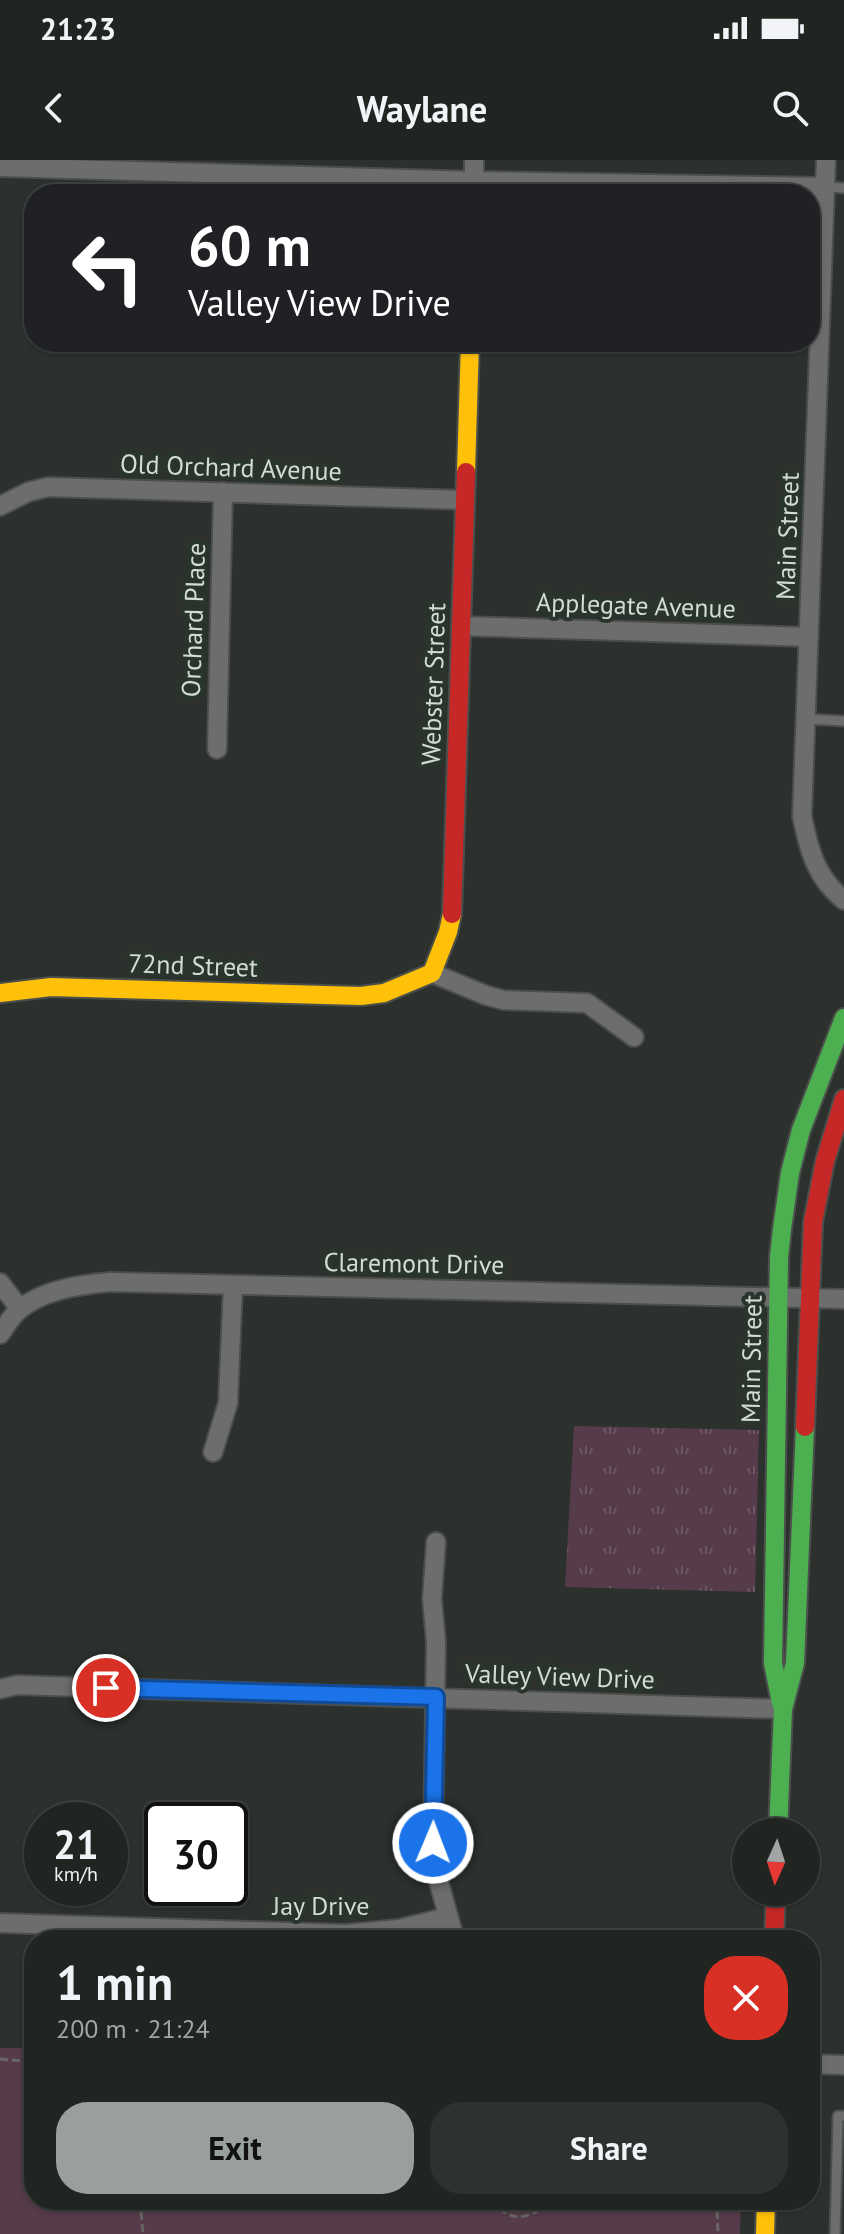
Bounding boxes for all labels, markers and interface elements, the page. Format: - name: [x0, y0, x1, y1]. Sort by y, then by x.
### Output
- text: 21:23: [40, 9, 116, 48]
- text: Waylane: [357, 85, 487, 132]
- icon: back: [32, 86, 76, 130]
- icon: search: [768, 86, 812, 130]
- text: 60 m: [188, 209, 311, 281]
- icon: left: [56, 216, 160, 320]
- text: Valley View Drive: [188, 279, 451, 326]
- street label: Old Orchard Avenue: [120, 447, 342, 487]
- street label: Main Street: [768, 471, 806, 601]
- street label: Orchard Place: [174, 542, 212, 698]
- street label: Applegate Avenue: [536, 585, 736, 625]
- street label: Webster Street: [414, 602, 452, 766]
- street label: 72nd Street: [128, 946, 259, 984]
- street label: Claremont Drive: [323, 1245, 505, 1281]
- street label: Main Street: [733, 1295, 769, 1423]
- pin: [72, 1654, 140, 1722]
- street label: Valley View Drive: [464, 1656, 655, 1696]
- icon: arrive: [84, 1666, 128, 1710]
- position arrow: [391, 1801, 475, 1885]
- speed limit sign: 30: [144, 1802, 248, 1906]
- text: 21: [53, 1818, 99, 1870]
- north arrow: [732, 1818, 820, 1906]
- map controls: [732, 1818, 820, 1906]
- text: km/h: [54, 1861, 98, 1887]
- street label: Jay Drive: [272, 1889, 369, 1922]
- text: 1 min: [56, 1951, 173, 2013]
- button: close: [704, 1956, 788, 2040]
- text: 200 m · 21:24: [56, 2012, 210, 2045]
- button: Exit: [56, 2102, 414, 2194]
- button: Share: [430, 2102, 788, 2194]

